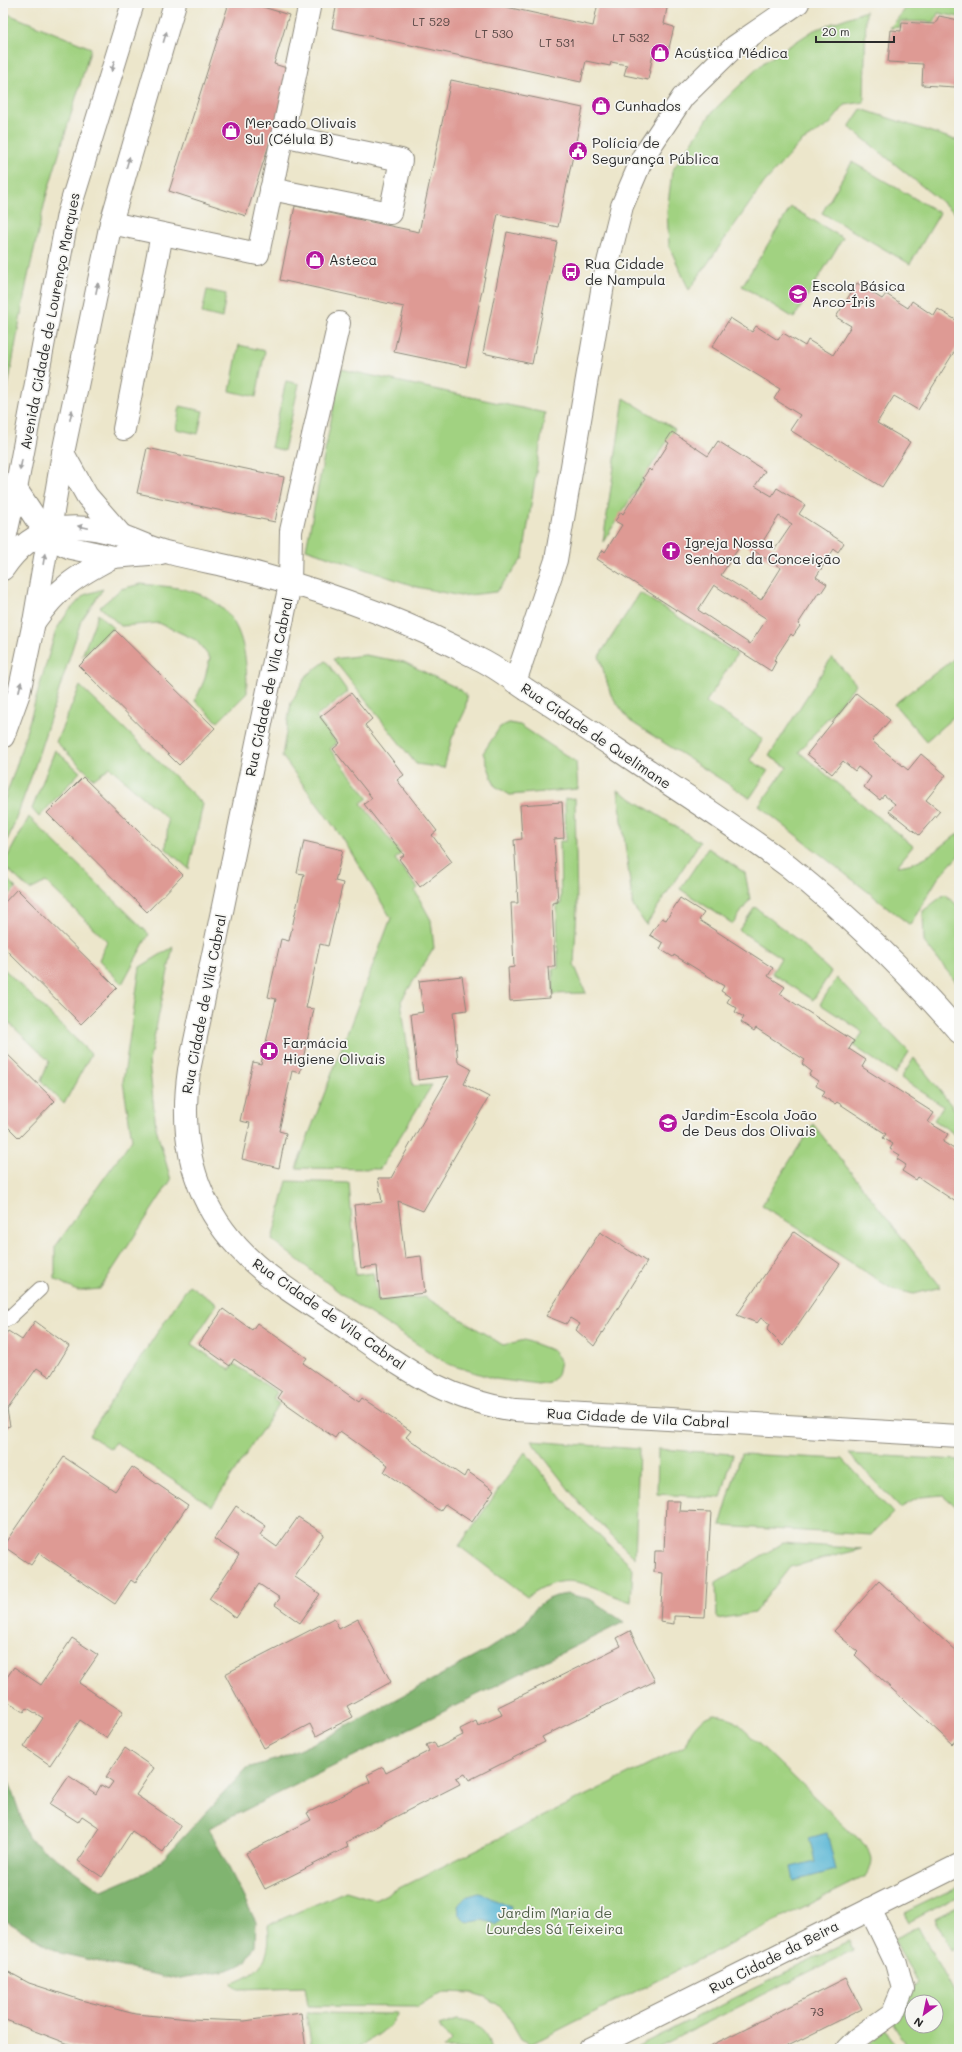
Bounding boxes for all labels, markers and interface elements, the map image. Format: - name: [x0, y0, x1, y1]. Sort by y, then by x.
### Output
- house number: LT 529: [412, 13, 450, 29]
- scale bar: [816, 18, 894, 44]
- text: 20 m: [822, 23, 850, 39]
- house number: LT 530: [475, 25, 514, 41]
- house number: LT 532: [612, 29, 650, 45]
- one-way arrow: [162, 31, 168, 43]
- house number: LT 531: [539, 34, 575, 50]
- shop icon: Acústica Médica: [649, 42, 671, 64]
- place label: Acústica Médica: [674, 43, 788, 62]
- one-way arrow: [110, 60, 116, 72]
- shop icon: Cunhados: [590, 95, 612, 117]
- place label: Cunhados: [615, 96, 681, 115]
- place label: Mercado Olivais Sul (Célula B): [245, 113, 357, 148]
- shop icon: Mercado Olivais Sul (Célula B): [220, 120, 242, 142]
- place label: Polícia de Segurança Pública: [592, 133, 719, 168]
- public building icon: Polícia de Segurança Pública: [567, 140, 589, 162]
- one-way arrow: [125, 155, 131, 167]
- street label: Avenida Cidade de Lourenço Marques: [15, 191, 84, 451]
- shop icon: Asteca: [304, 249, 326, 271]
- place label: Asteca: [329, 250, 377, 269]
- place label: Rua Cidade de Nampula: [585, 254, 666, 289]
- bus stop icon: Rua Cidade de Nampula: [560, 261, 582, 283]
- place label: Escola Básica Arco-Íris: [812, 276, 906, 311]
- one-way arrow: [95, 282, 101, 294]
- school or university icon: Escola Básica Arco-Íris: [787, 283, 809, 305]
- one-way arrow: [68, 409, 74, 421]
- one-way arrow: [18, 459, 24, 471]
- one-way arrow: [77, 524, 89, 530]
- place label: Igreja Nossa Senhora da Conceição: [685, 533, 840, 568]
- church icon: Igreja Nossa Senhora da Conceição: [660, 540, 682, 562]
- one-way arrow: [41, 553, 47, 565]
- street label: Rua Cidade de Vila Cabral: [240, 596, 297, 778]
- street label: Rua Cidade de Quelimane: [518, 678, 675, 793]
- one-way arrow: [18, 680, 24, 693]
- street label: Rua Cidade de Vila Cabral: [177, 912, 230, 1095]
- place label: Farmácia Higiene Olivais: [283, 1033, 385, 1068]
- pharmacy icon: Farmácia Higiene Olivais: [258, 1040, 280, 1062]
- place label: Jardim-Escola João de Deus dos Olivais: [682, 1105, 817, 1140]
- school or university icon: Jardim-Escola João de Deus dos Olivais: [657, 1112, 679, 1134]
- street label: Rua Cidade de Vila Cabral: [249, 1253, 410, 1374]
- street label: Rua Cidade de Vila Cabral: [546, 1403, 730, 1432]
- park label: Jardim Maria de Lourdes Sá Teixeira: [487, 1903, 623, 1938]
- street label: Rua Cidade da Beira: [706, 1916, 842, 1998]
- north arrow: [904, 1994, 944, 2034]
- house number: 73: [810, 2003, 824, 2019]
- text: N: [911, 2014, 926, 2031]

